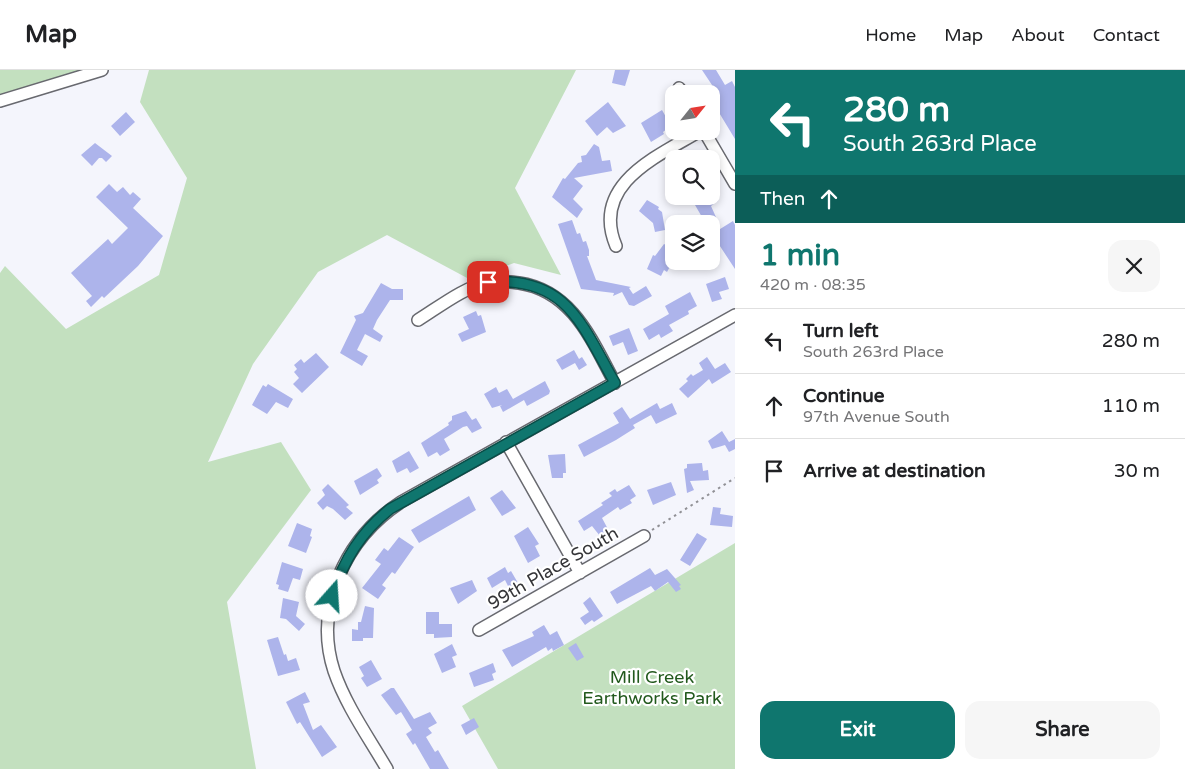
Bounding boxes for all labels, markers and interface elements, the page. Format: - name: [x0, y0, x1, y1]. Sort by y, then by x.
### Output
- text: Map: [25, 20, 77, 49]
- text: Home: [865, 24, 916, 46]
- text: Map: [944, 24, 983, 46]
- text: About: [1011, 24, 1065, 46]
- text: Contact: [1093, 24, 1160, 46]
- north arrow: [665, 85, 720, 140]
- map controls: [665, 85, 720, 270]
- text: 280 m: [843, 89, 950, 131]
- icon: left: [760, 90, 825, 155]
- text: South 263rd Place: [843, 131, 1037, 157]
- button: search: [665, 150, 720, 205]
- icon: ahead: [815, 185, 843, 213]
- text: Then: [760, 188, 805, 210]
- button: layers: [665, 215, 720, 270]
- text: 1 min: [760, 237, 840, 274]
- button: close: [1108, 240, 1160, 292]
- pin: [467, 261, 509, 303]
- icon: arrive: [474, 268, 502, 296]
- text: 420 m · 08:35: [760, 275, 866, 295]
- text: Turn left: [803, 320, 879, 342]
- icon: left: [760, 327, 788, 355]
- text: 280 m: [1102, 330, 1160, 352]
- text: South 263rd Place: [803, 342, 944, 362]
- text: Continue: [803, 385, 885, 407]
- icon: ahead: [760, 392, 788, 420]
- text: 110 m: [1102, 395, 1160, 417]
- text: 97th Avenue South: [803, 407, 950, 427]
- icon: arrive: [760, 457, 788, 485]
- text: Arrive at destination: [803, 460, 986, 482]
- text: 30 m: [1114, 460, 1160, 482]
- street label: 99th Place South: [484, 522, 622, 614]
- position arrow: [305, 569, 357, 621]
- park label: Mill Creek Earthworks Park: [582, 666, 722, 709]
- button: Exit: [760, 701, 955, 759]
- button: Share: [965, 701, 1160, 759]

